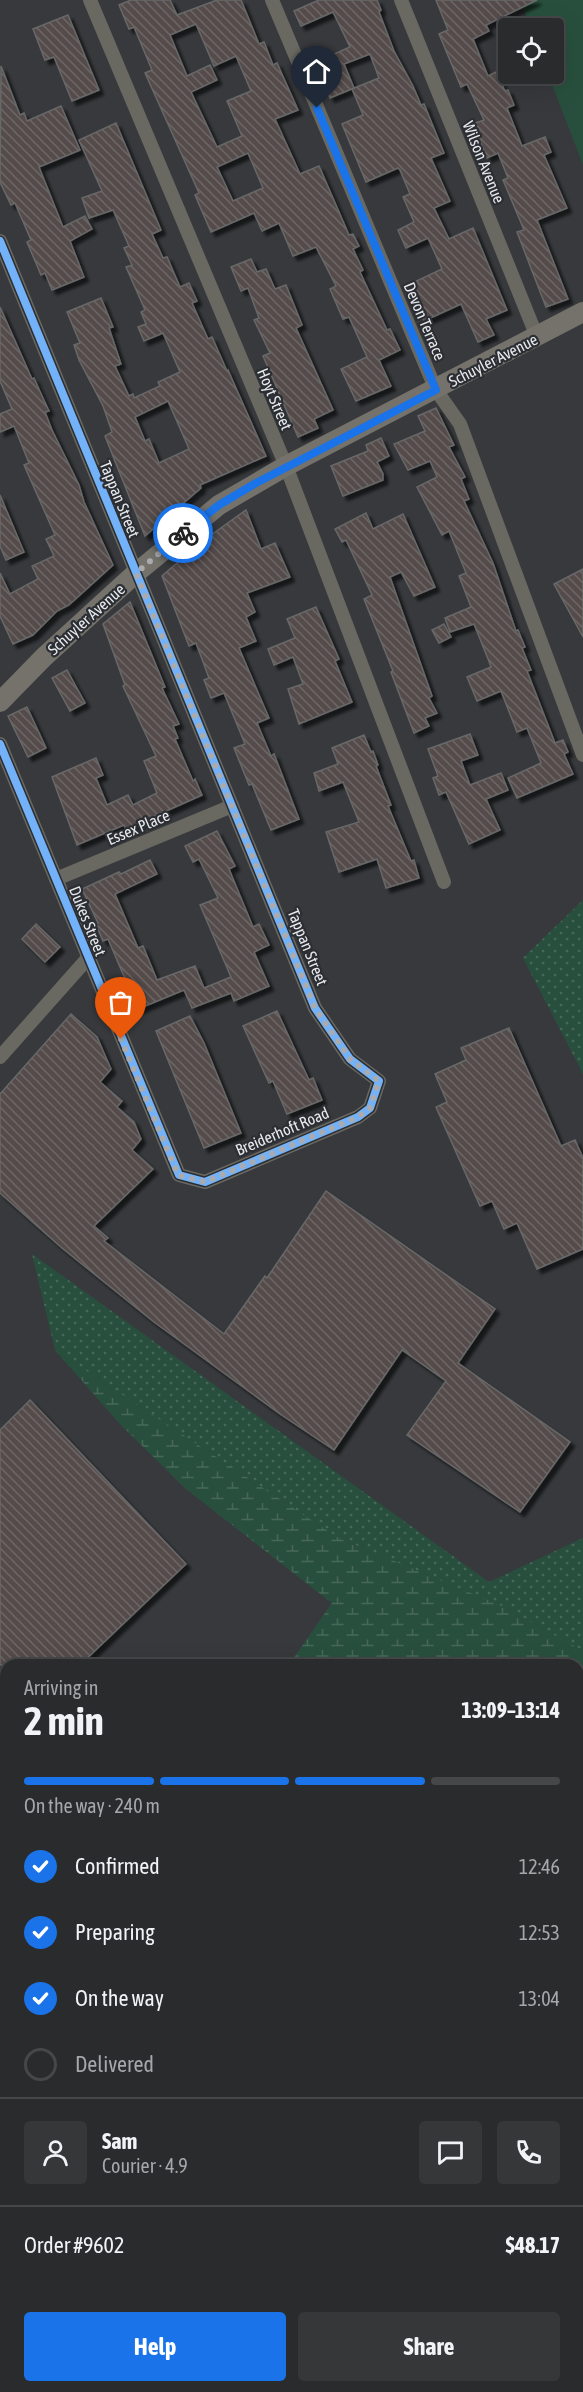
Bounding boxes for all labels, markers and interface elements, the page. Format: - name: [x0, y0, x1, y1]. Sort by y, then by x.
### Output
- map controls: [498, 18, 564, 84]
- button: locate: [498, 18, 564, 84]
- pin: [291, 46, 342, 108]
- icon: home: [300, 55, 333, 88]
- street label: Wilson Avenue: [459, 118, 509, 206]
- street label: Devon Terrace: [400, 279, 450, 363]
- street label: Schuyler Avenue: [446, 330, 541, 391]
- street label: Hoyt Street: [253, 365, 296, 433]
- street label: Tappan Street: [96, 458, 144, 541]
- courier: [153, 503, 213, 563]
- icon: bike: [167, 517, 200, 550]
- street label: Schuyler Avenue: [44, 580, 129, 659]
- street label: Essex Place: [104, 806, 172, 848]
- street label: Dukes Street: [66, 883, 110, 959]
- street label: Tappan Street: [284, 906, 332, 989]
- pin: [95, 977, 146, 1039]
- icon: bag: [104, 986, 137, 1019]
- street label: Breiderhoft Road: [233, 1103, 331, 1159]
- text: Arriving in: [24, 1676, 98, 1699]
- text: 13:09–13:14: [461, 1697, 560, 1723]
- text: 2 min: [24, 1699, 104, 1743]
- text: On the way · 240 m: [24, 1794, 160, 1817]
- icon: check: [24, 1850, 57, 1883]
- text: Confirmed: [75, 1853, 160, 1879]
- text: 12:46: [519, 1855, 560, 1878]
- icon: check: [24, 1916, 57, 1949]
- text: Preparing: [75, 1919, 155, 1945]
- text: 12:53: [519, 1921, 560, 1944]
- icon: check: [24, 1982, 57, 2015]
- text: On the way: [75, 1985, 164, 2011]
- text: 13:04: [518, 1987, 560, 2010]
- text: Delivered: [75, 2051, 154, 2077]
- button: person: [24, 2121, 87, 2184]
- button: chat: [419, 2121, 482, 2184]
- button: phone: [497, 2121, 560, 2184]
- text: Sam: [102, 2128, 137, 2154]
- text: Courier · 4.9: [102, 2154, 188, 2177]
- text: Order #9602: [24, 2232, 124, 2258]
- text: $48.17: [505, 2232, 560, 2258]
- button: Help: [24, 2312, 286, 2381]
- button: Share: [298, 2312, 560, 2381]

